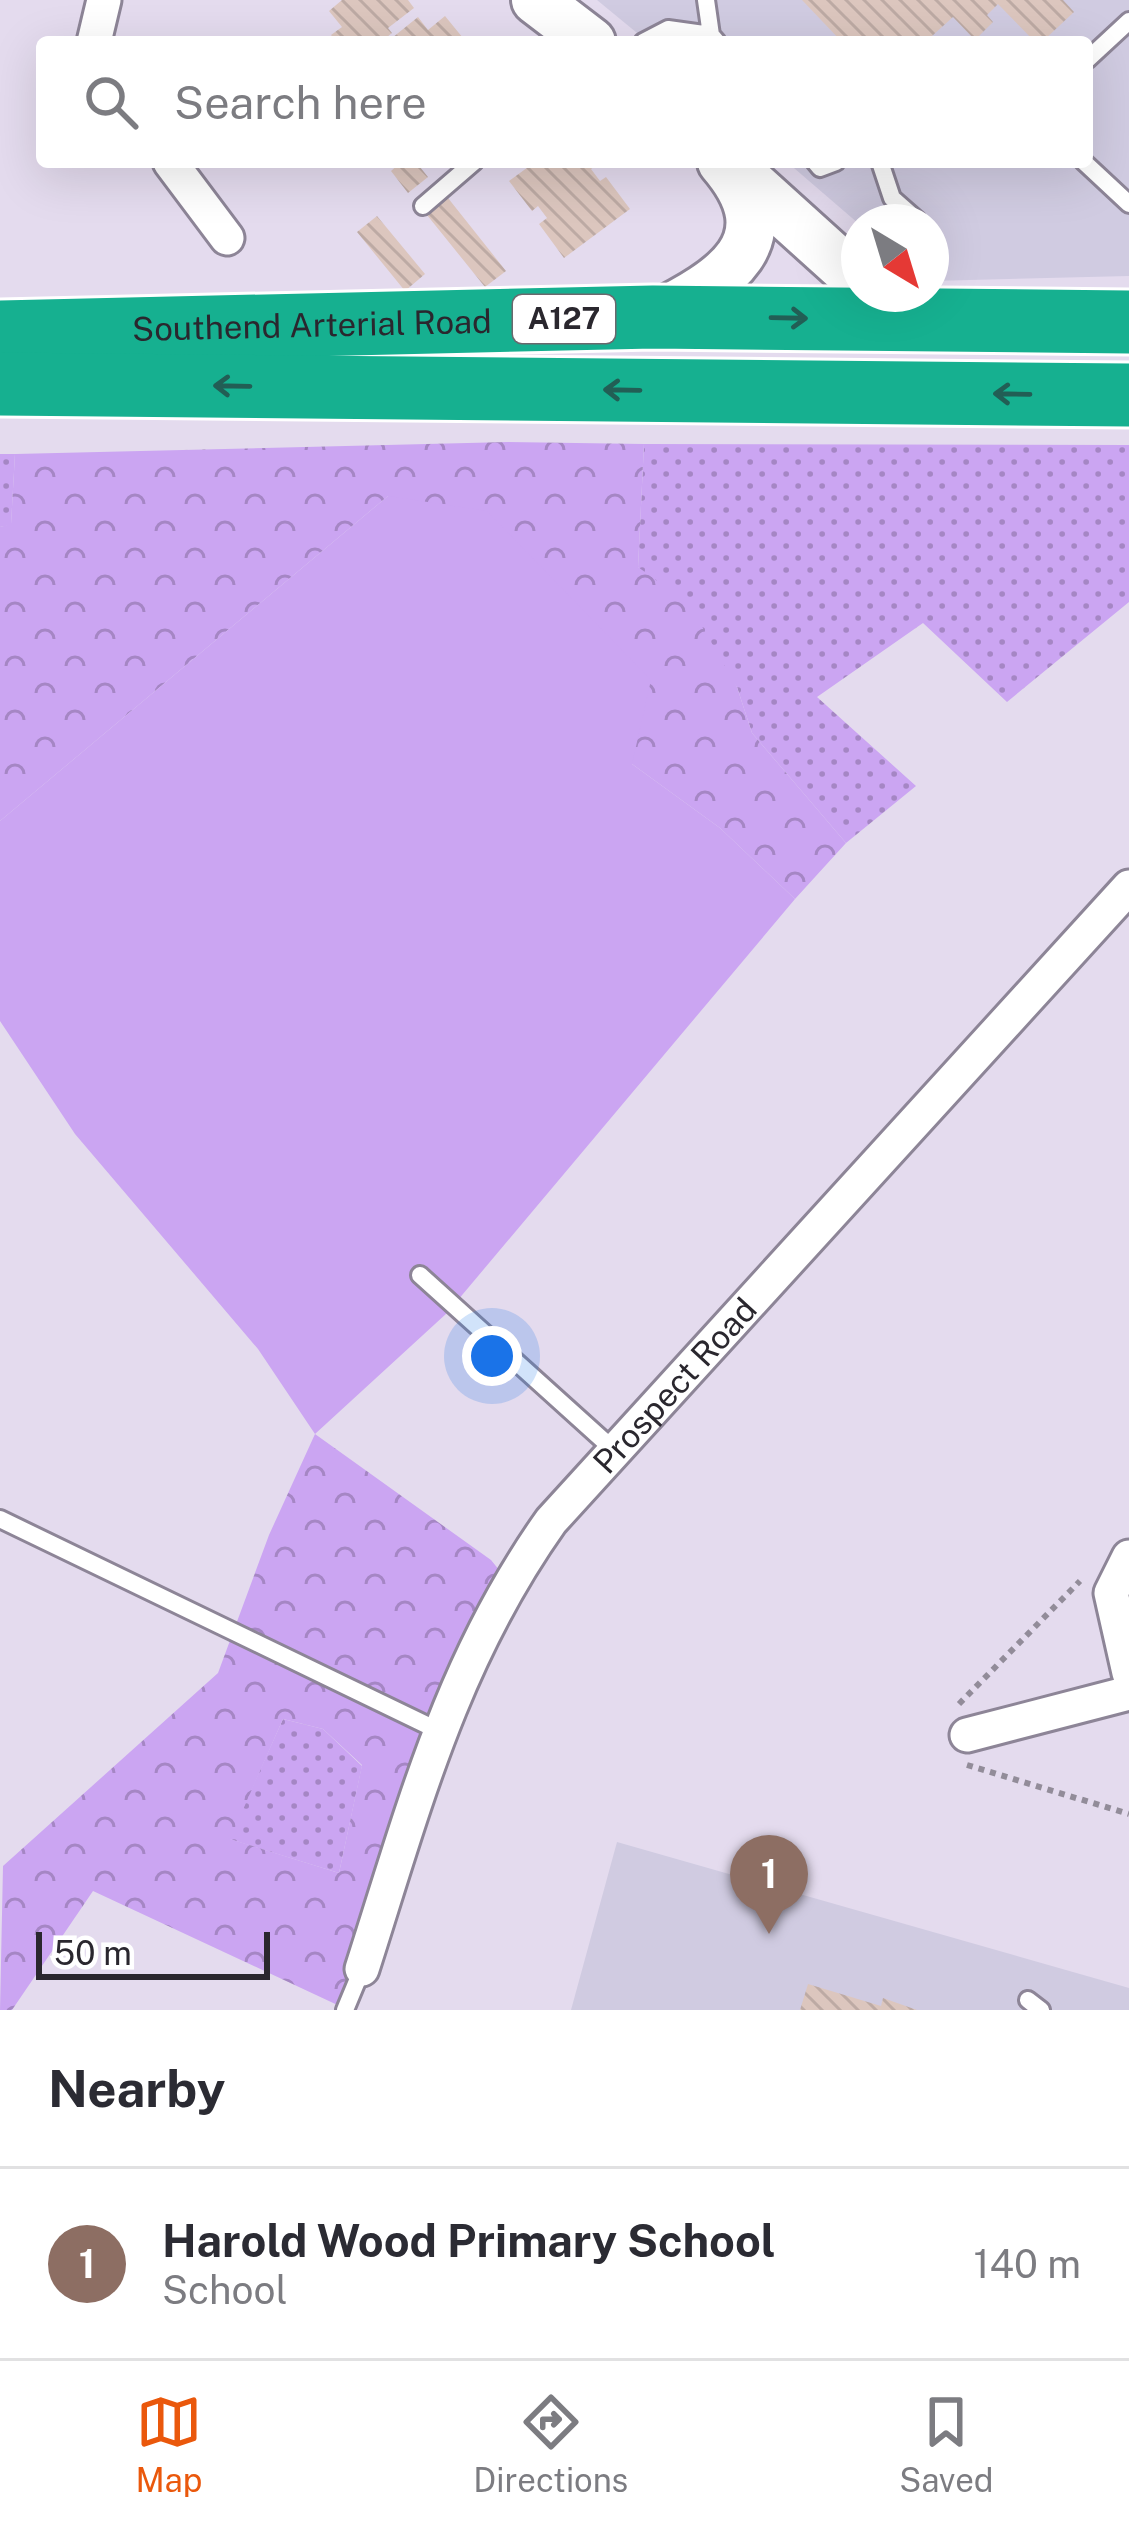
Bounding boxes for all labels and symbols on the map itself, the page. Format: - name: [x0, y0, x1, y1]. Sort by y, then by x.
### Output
- north arrow: [841, 204, 949, 312]
- road number: A127: [513, 295, 615, 343]
- street label: Southend Arterial Road: [132, 302, 492, 348]
- one-way arrow: [769, 307, 808, 330]
- one-way arrow: [213, 375, 252, 398]
- one-way arrow: [603, 379, 642, 401]
- one-way arrow: [993, 382, 1032, 405]
- street label: Prospect Road: [585, 1290, 764, 1481]
- your location: [462, 1326, 522, 1386]
- pin: 1: [730, 1835, 808, 1934]
- scale bar: [36, 1926, 270, 1979]

